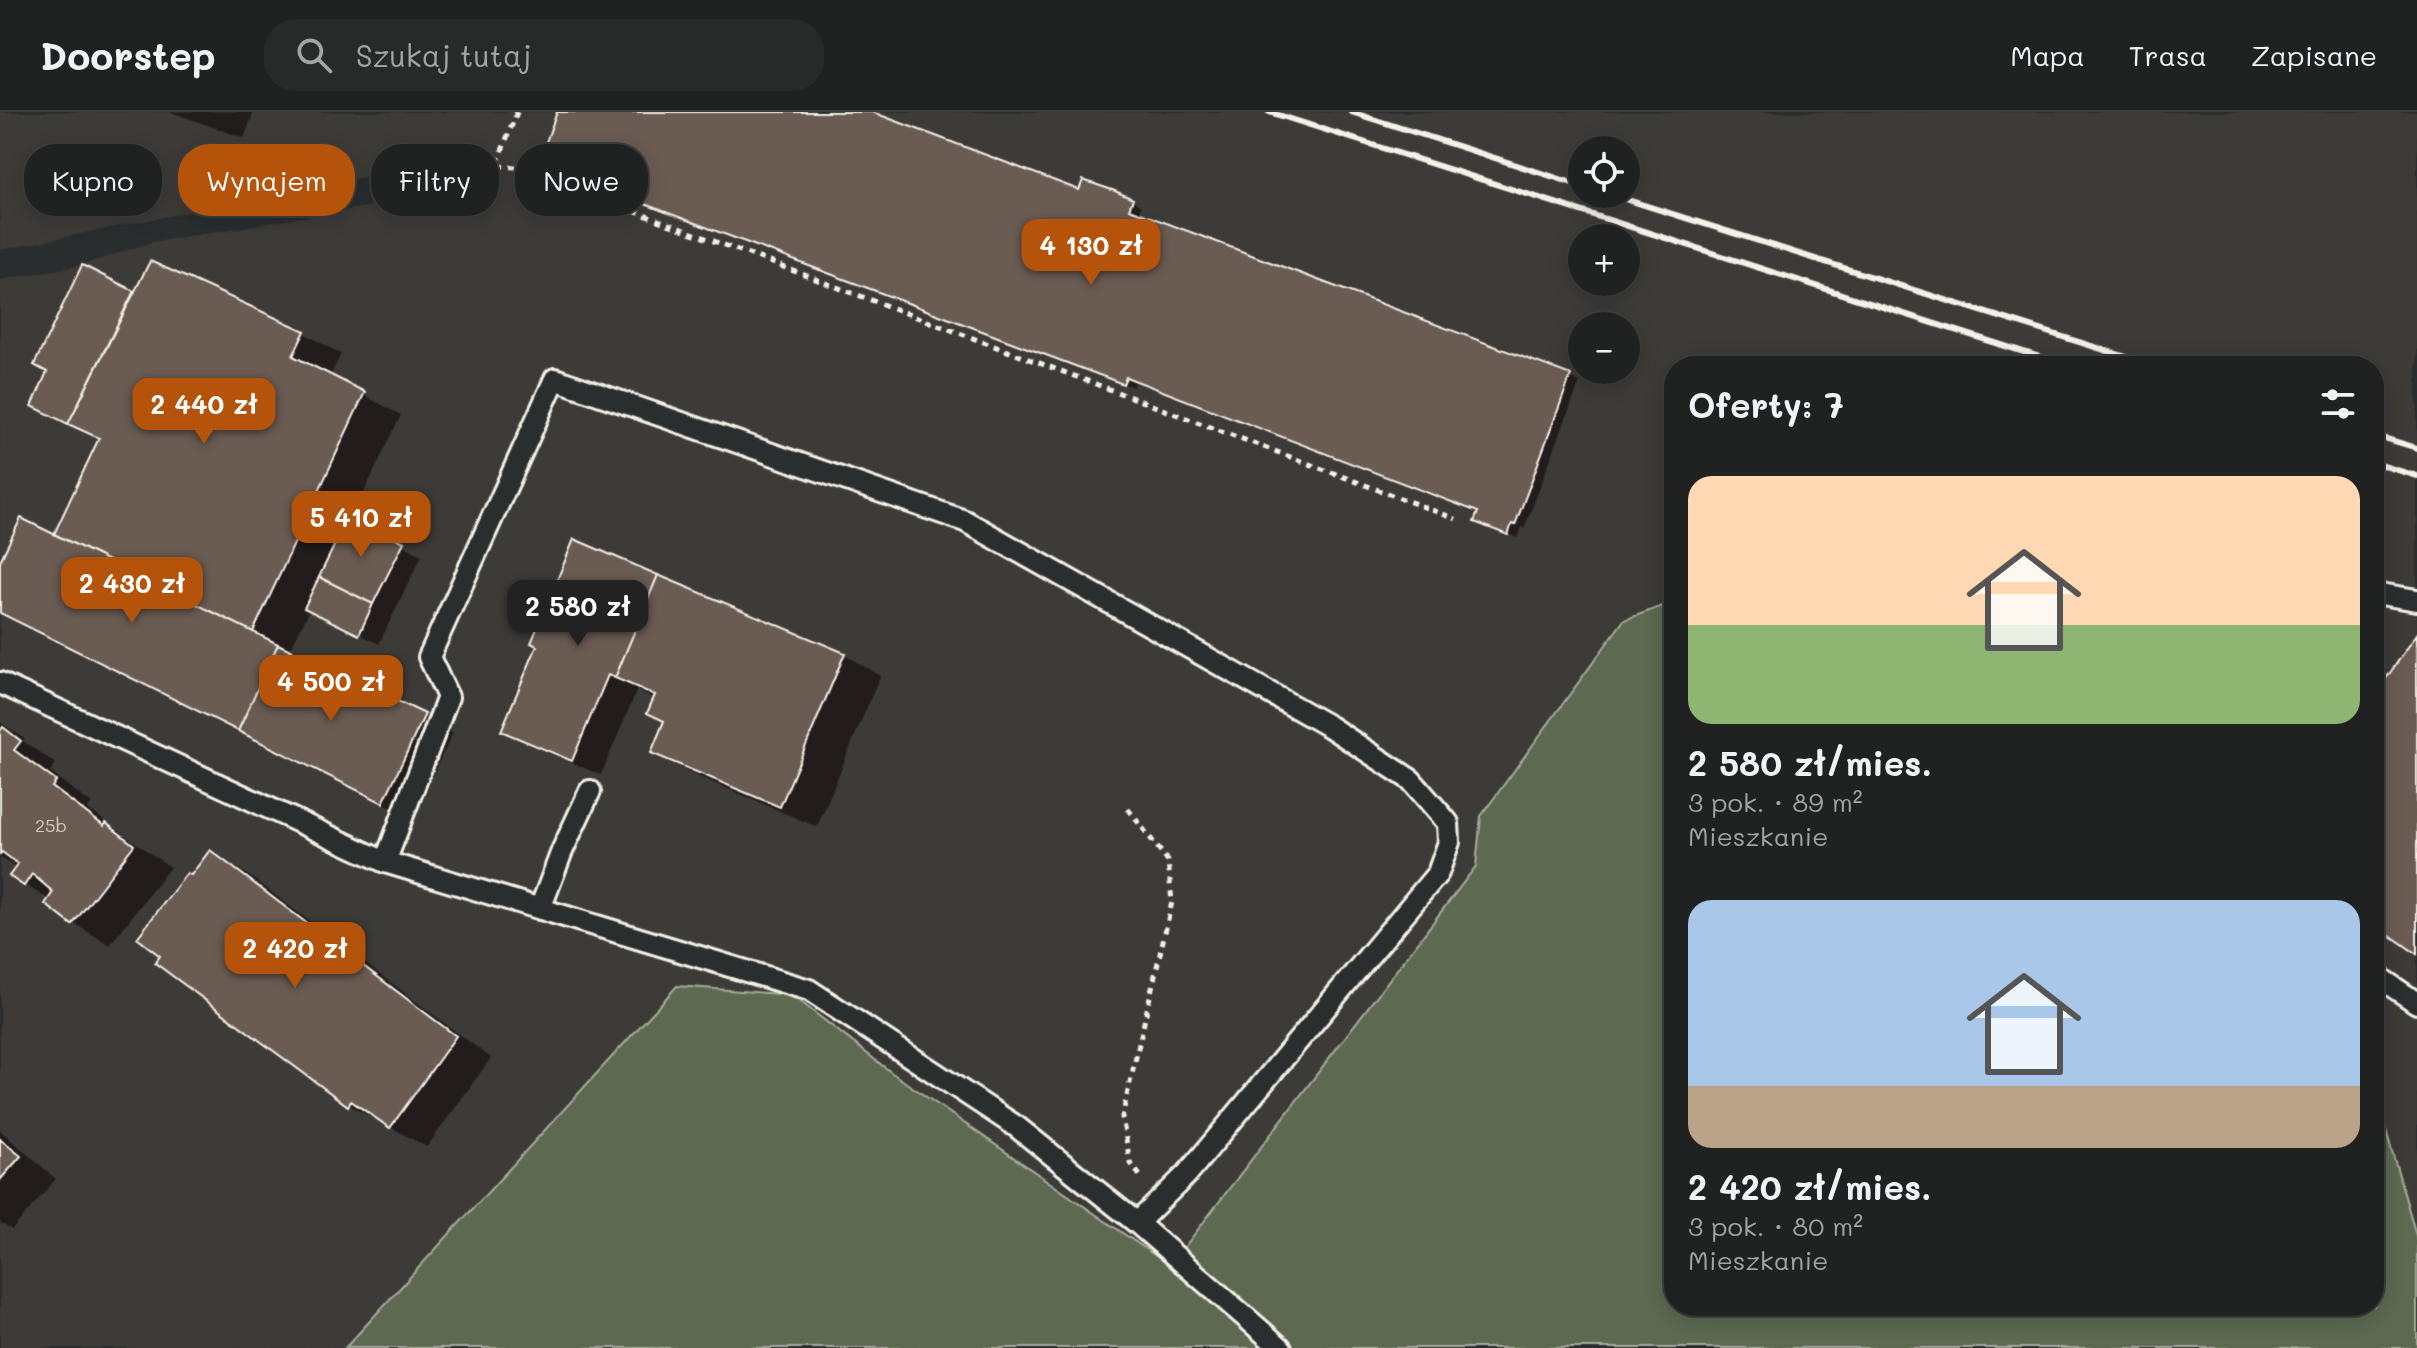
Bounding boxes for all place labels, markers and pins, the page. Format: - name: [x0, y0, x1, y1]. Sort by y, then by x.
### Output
- pin: 4 130 zł: [1008, 219, 1174, 287]
- pin: 2 440 zł: [121, 378, 287, 446]
- pin: 5 410 zł: [278, 491, 444, 559]
- pin: 2 430 zł: [49, 557, 215, 625]
- pin: 2 580 zł: [495, 580, 661, 648]
- pin: 4 500 zł: [248, 655, 414, 723]
- pin: 2 420 zł: [212, 922, 378, 990]

